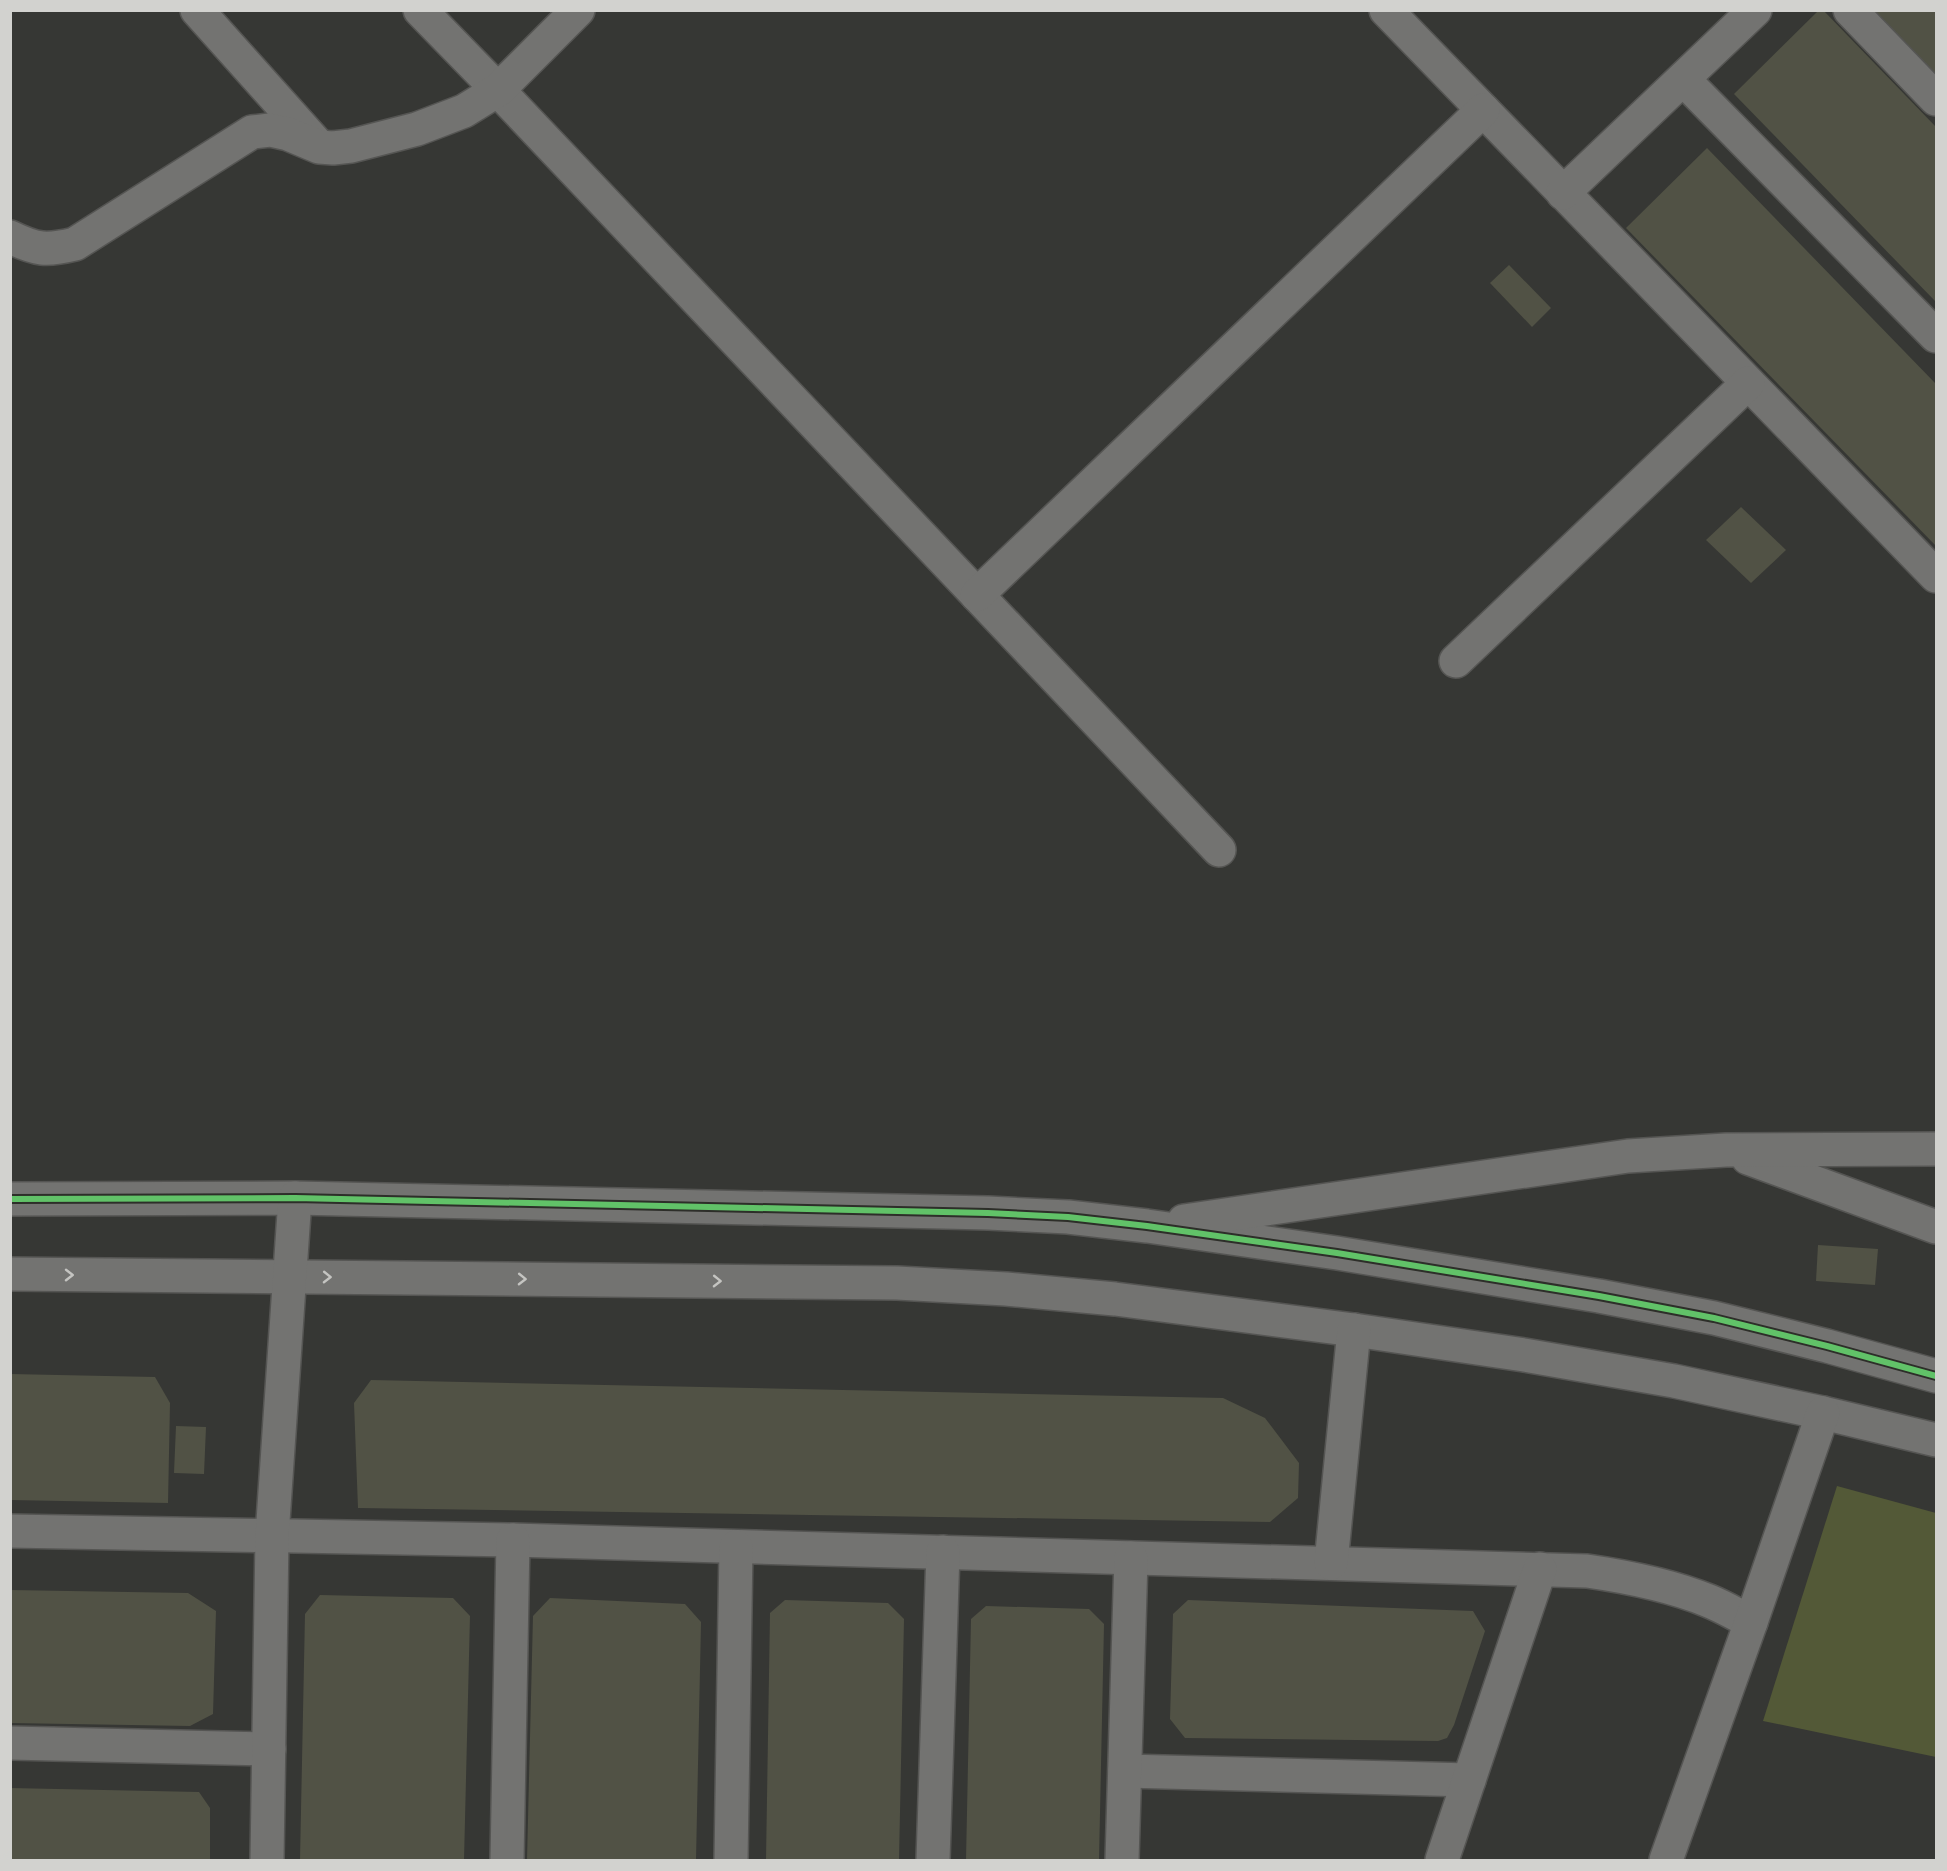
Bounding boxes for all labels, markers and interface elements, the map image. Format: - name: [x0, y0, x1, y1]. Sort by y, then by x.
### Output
- one-way arrow: [64, 1269, 73, 1281]
- one-way arrow: [322, 1271, 331, 1283]
- one-way arrow: [517, 1273, 526, 1285]
- one-way arrow: [712, 1275, 721, 1287]

